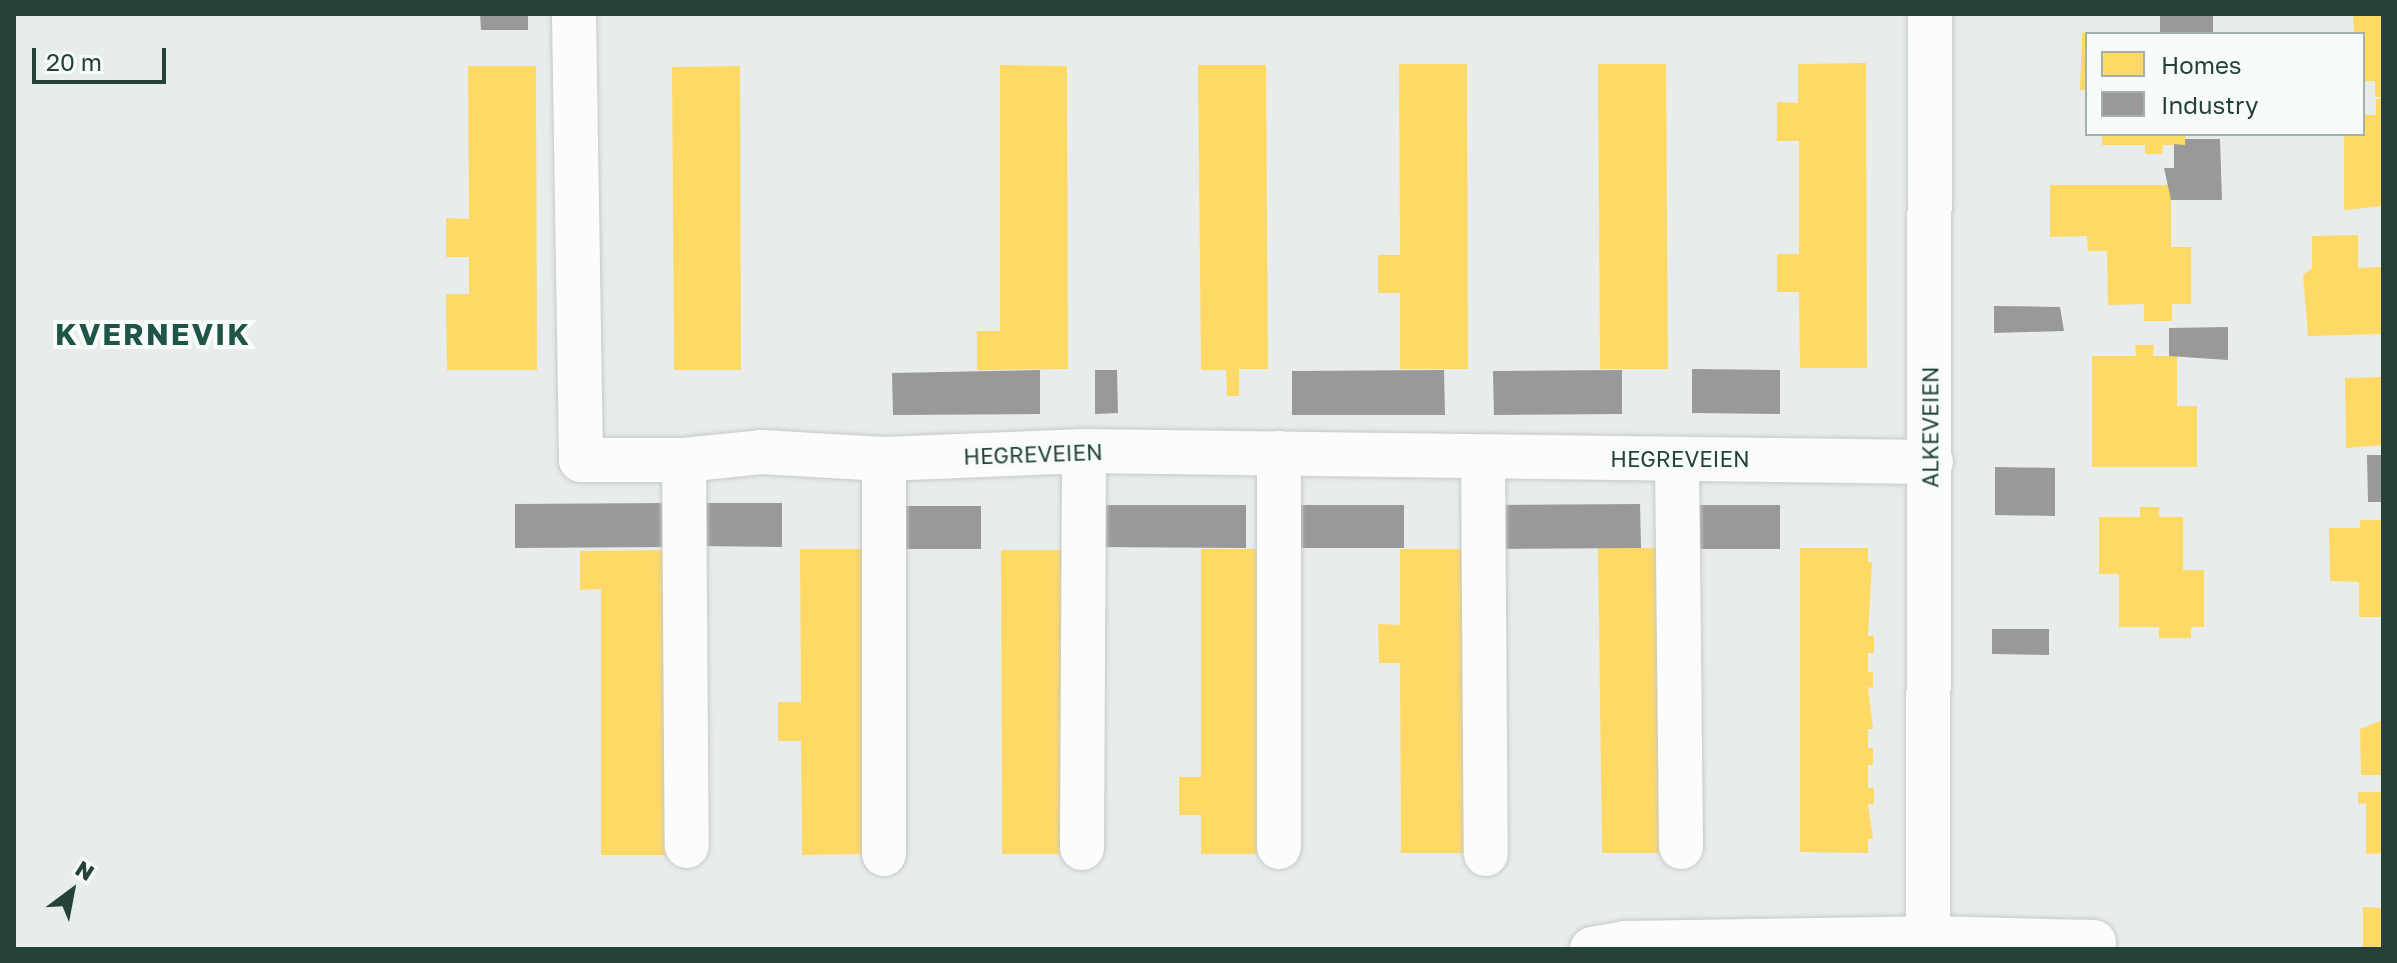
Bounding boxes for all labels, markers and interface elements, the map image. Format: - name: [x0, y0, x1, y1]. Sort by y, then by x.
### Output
- scale bar: [36, 32, 170, 82]
- legend: [2085, 32, 2365, 136]
- text: 20 m: [46, 47, 102, 76]
- text: Homes: [2161, 50, 2242, 79]
- text: Industry: [2161, 90, 2258, 119]
- district label: KVERNEVIK: [55, 316, 251, 352]
- street label: ALKEVEIEN: [1917, 366, 1943, 488]
- street label: HEGREVEIEN: [963, 438, 1103, 470]
- street label: HEGREVEIEN: [1610, 446, 1750, 472]
- north arrow: [32, 851, 112, 931]
- text: N: [71, 854, 99, 886]

